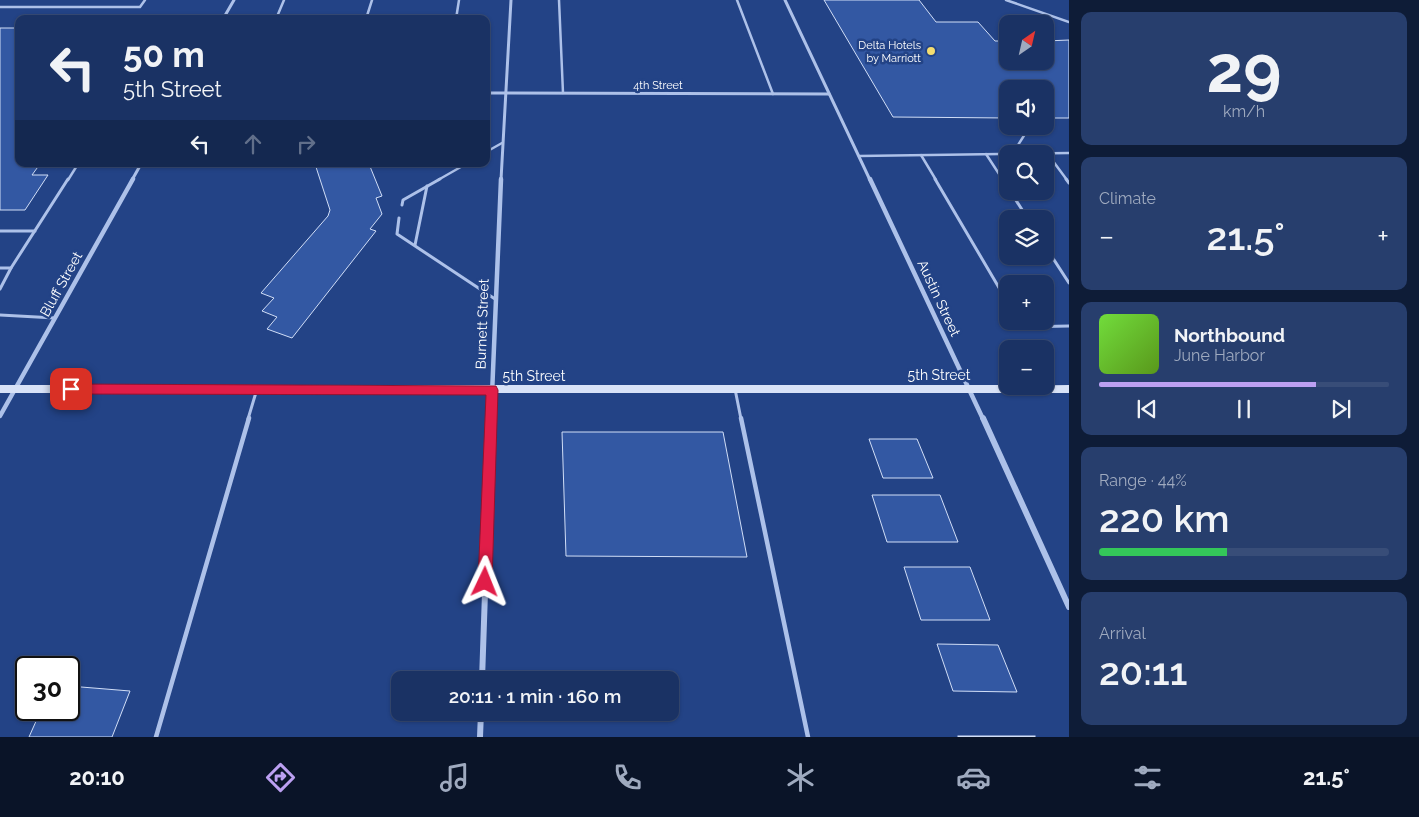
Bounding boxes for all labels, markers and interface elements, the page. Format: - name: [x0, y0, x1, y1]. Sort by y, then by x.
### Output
- north arrow: [999, 15, 1054, 70]
- map controls: [999, 15, 1054, 395]
- text: 29: [1207, 31, 1281, 107]
- text: 50 m: [123, 34, 205, 75]
- icon: left: [40, 35, 105, 100]
- place label: Delta Hotels by Marriott: [858, 39, 921, 65]
- marker: Delta Hotels by Marriott: [925, 45, 937, 57]
- text: 5th Street: [123, 76, 222, 102]
- street label: 4th Street: [633, 79, 683, 92]
- button: sound: [999, 80, 1054, 135]
- text: km/h: [1223, 102, 1265, 121]
- icon: left: [186, 130, 214, 158]
- icon: ahead: [239, 130, 267, 158]
- icon: right: [292, 130, 320, 158]
- button: search: [999, 145, 1054, 200]
- text: Climate: [1099, 189, 1156, 208]
- button: layers: [999, 210, 1054, 265]
- text: 21.5°: [1207, 214, 1285, 259]
- text: −: [1099, 220, 1114, 253]
- text: +: [1377, 220, 1389, 253]
- street label: Bluff Street: [37, 249, 86, 319]
- street label: Austin Street: [914, 257, 964, 339]
- button: +: [999, 275, 1054, 330]
- street label: Burnett Street: [472, 278, 492, 370]
- text: Northbound: [1174, 324, 1285, 346]
- button: −: [999, 340, 1054, 395]
- text: June Harbor: [1174, 346, 1265, 365]
- street label: 5th Street: [908, 367, 971, 383]
- pin: [50, 368, 92, 410]
- street label: 5th Street: [503, 368, 566, 384]
- icon: arrive: [57, 375, 85, 403]
- icon: previous: [1133, 395, 1161, 423]
- icon: pause: [1230, 395, 1258, 423]
- icon: next: [1327, 395, 1355, 423]
- text: Range · 44%: [1099, 471, 1187, 490]
- text: 220 km: [1099, 496, 1230, 541]
- position arrow: [458, 555, 510, 607]
- text: Arrival: [1099, 624, 1146, 643]
- text: 20:11: [1099, 649, 1187, 694]
- speed limit sign: 30: [15, 656, 80, 721]
- text: 20:11 · 1 min · 160 m: [449, 685, 621, 707]
- icon: directions: [263, 760, 298, 795]
- icon: music: [437, 760, 472, 795]
- icon: phone: [610, 760, 645, 795]
- icon: climate: [783, 760, 818, 795]
- icon: car: [956, 760, 991, 795]
- icon: filters: [1130, 760, 1165, 795]
- text: 20:10: [69, 764, 125, 790]
- text: 21.5°: [1303, 764, 1350, 790]

